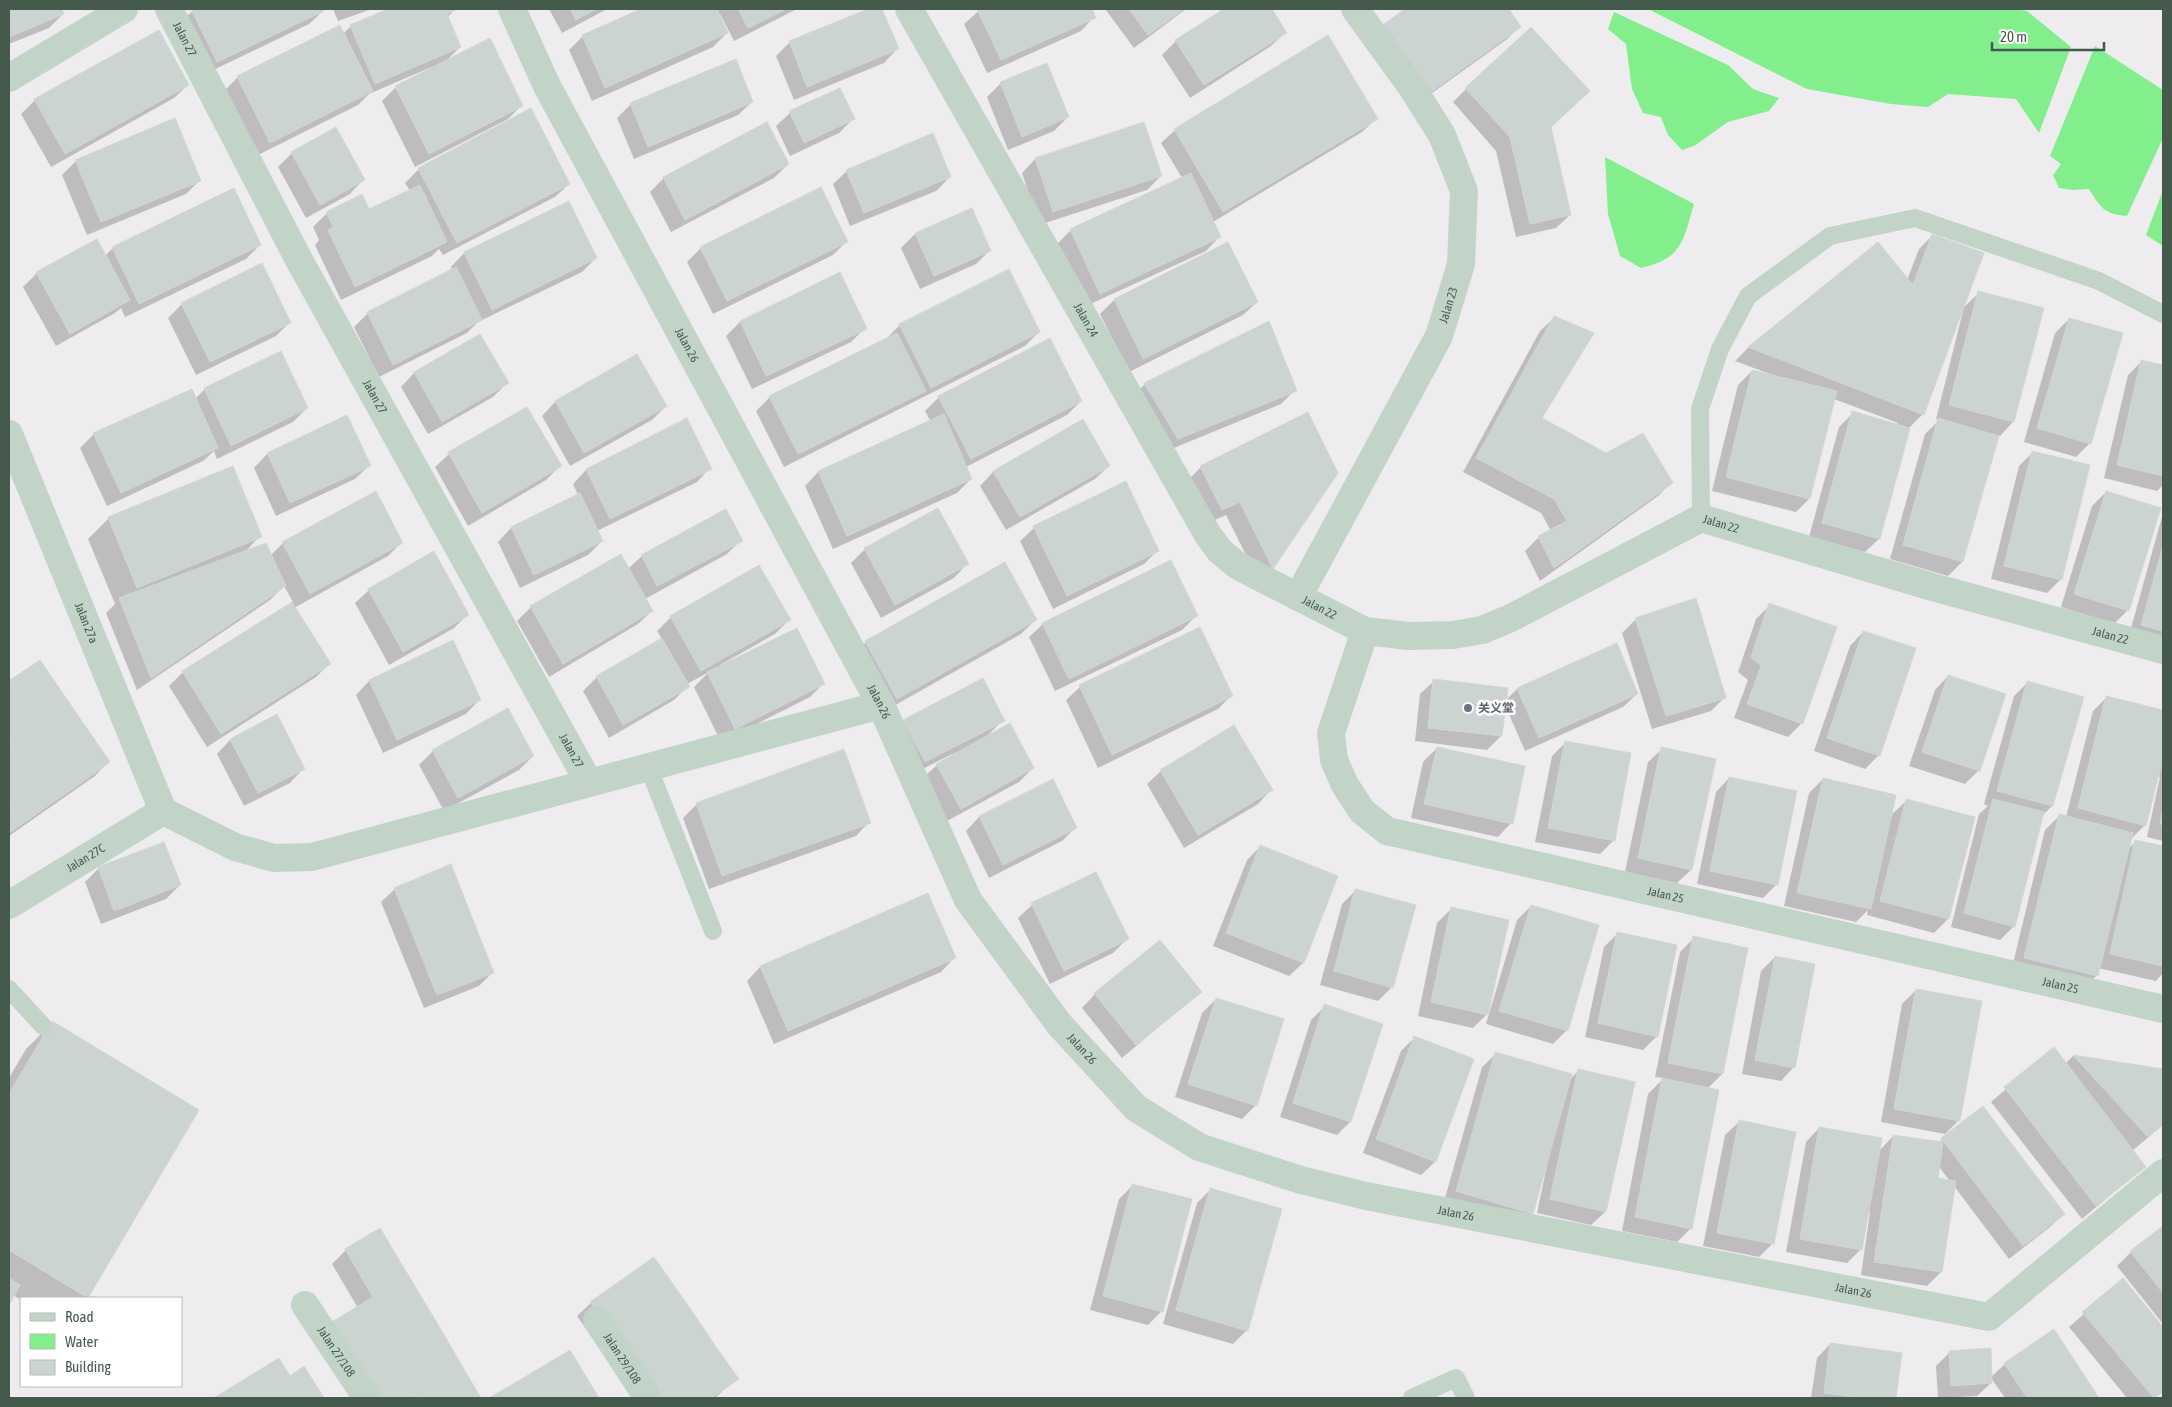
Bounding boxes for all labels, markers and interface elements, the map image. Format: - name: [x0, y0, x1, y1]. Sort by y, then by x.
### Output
- street label: Jalan 27: [170, 20, 200, 59]
- scale bar: [1992, 20, 2104, 52]
- text: 20 m: [2000, 28, 2027, 45]
- street label: Jalan 23: [1436, 285, 1461, 325]
- street label: Jalan 24: [1071, 301, 1101, 340]
- street label: Jalan 26: [672, 326, 702, 365]
- street label: Jalan 27: [360, 377, 390, 417]
- street label: Jalan 22: [1701, 512, 1741, 536]
- street label: Jalan 22: [1300, 593, 1339, 622]
- street label: Jalan 27a: [72, 600, 101, 645]
- street label: Jalan 22: [2091, 624, 2130, 647]
- street label: Jalan 26: [864, 682, 893, 721]
- place label: 关义堂: [1478, 701, 1514, 715]
- marker: 关义堂: [1462, 702, 1474, 714]
- street label: Jalan 27: [556, 731, 587, 771]
- street label: Jalan 27C: [64, 841, 108, 875]
- street label: Jalan 25: [1646, 884, 1685, 906]
- street label: Jalan 25: [2041, 975, 2080, 996]
- street label: Jalan 26: [1064, 1030, 1100, 1067]
- street label: Jalan 26: [1436, 1203, 1476, 1224]
- street label: Jalan 26: [1834, 1280, 1873, 1301]
- legend: [20, 1297, 182, 1387]
- text: Road: [65, 1308, 94, 1325]
- street label: Jalan 27/108: [314, 1324, 358, 1380]
- street label: Jalan 29/108: [600, 1330, 644, 1387]
- text: Water: [65, 1333, 98, 1350]
- text: Building: [65, 1358, 111, 1375]

